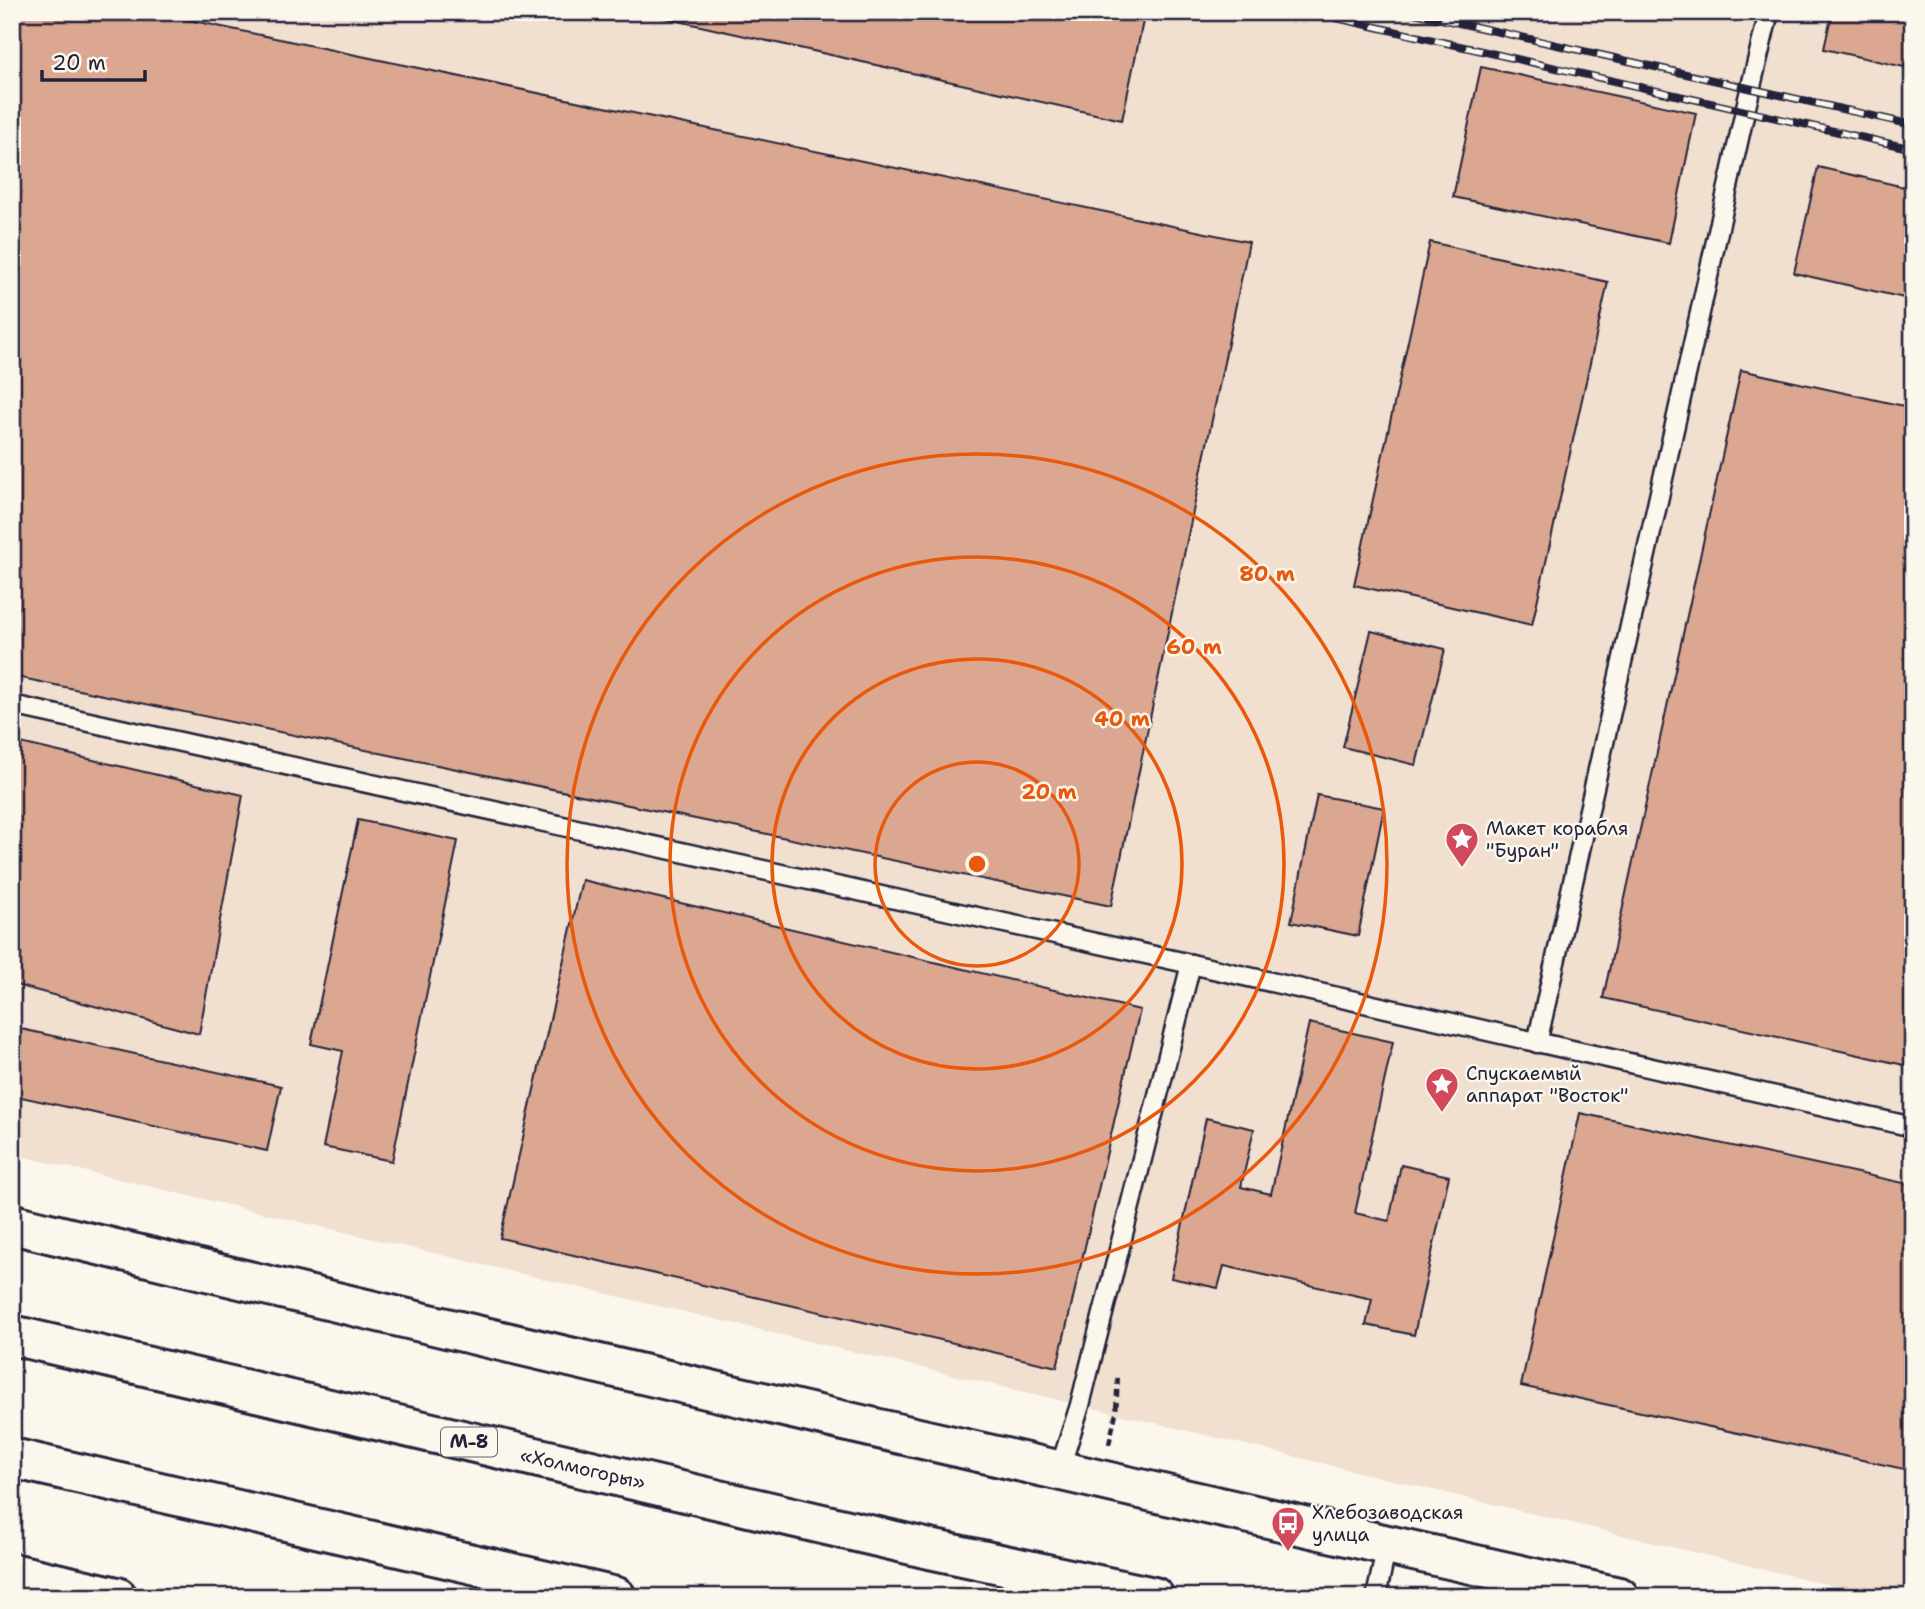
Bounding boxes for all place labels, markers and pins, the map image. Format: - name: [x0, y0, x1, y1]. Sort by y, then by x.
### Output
- place label: Макет корабля "Буран": [1486, 816, 1628, 863]
- place icon: Макет корабля "Буран": [1443, 820, 1481, 869]
- centre of rings: [965, 852, 989, 876]
- place label: Спускаемый аппарат "Восток": [1466, 1061, 1629, 1108]
- place icon: Спускаемый аппарат "Восток": [1423, 1065, 1461, 1114]
- place label: Хлебозаводская улица: [1312, 1500, 1463, 1547]
- bus stop icon: Хлебозаводская улица: [1269, 1504, 1307, 1553]

